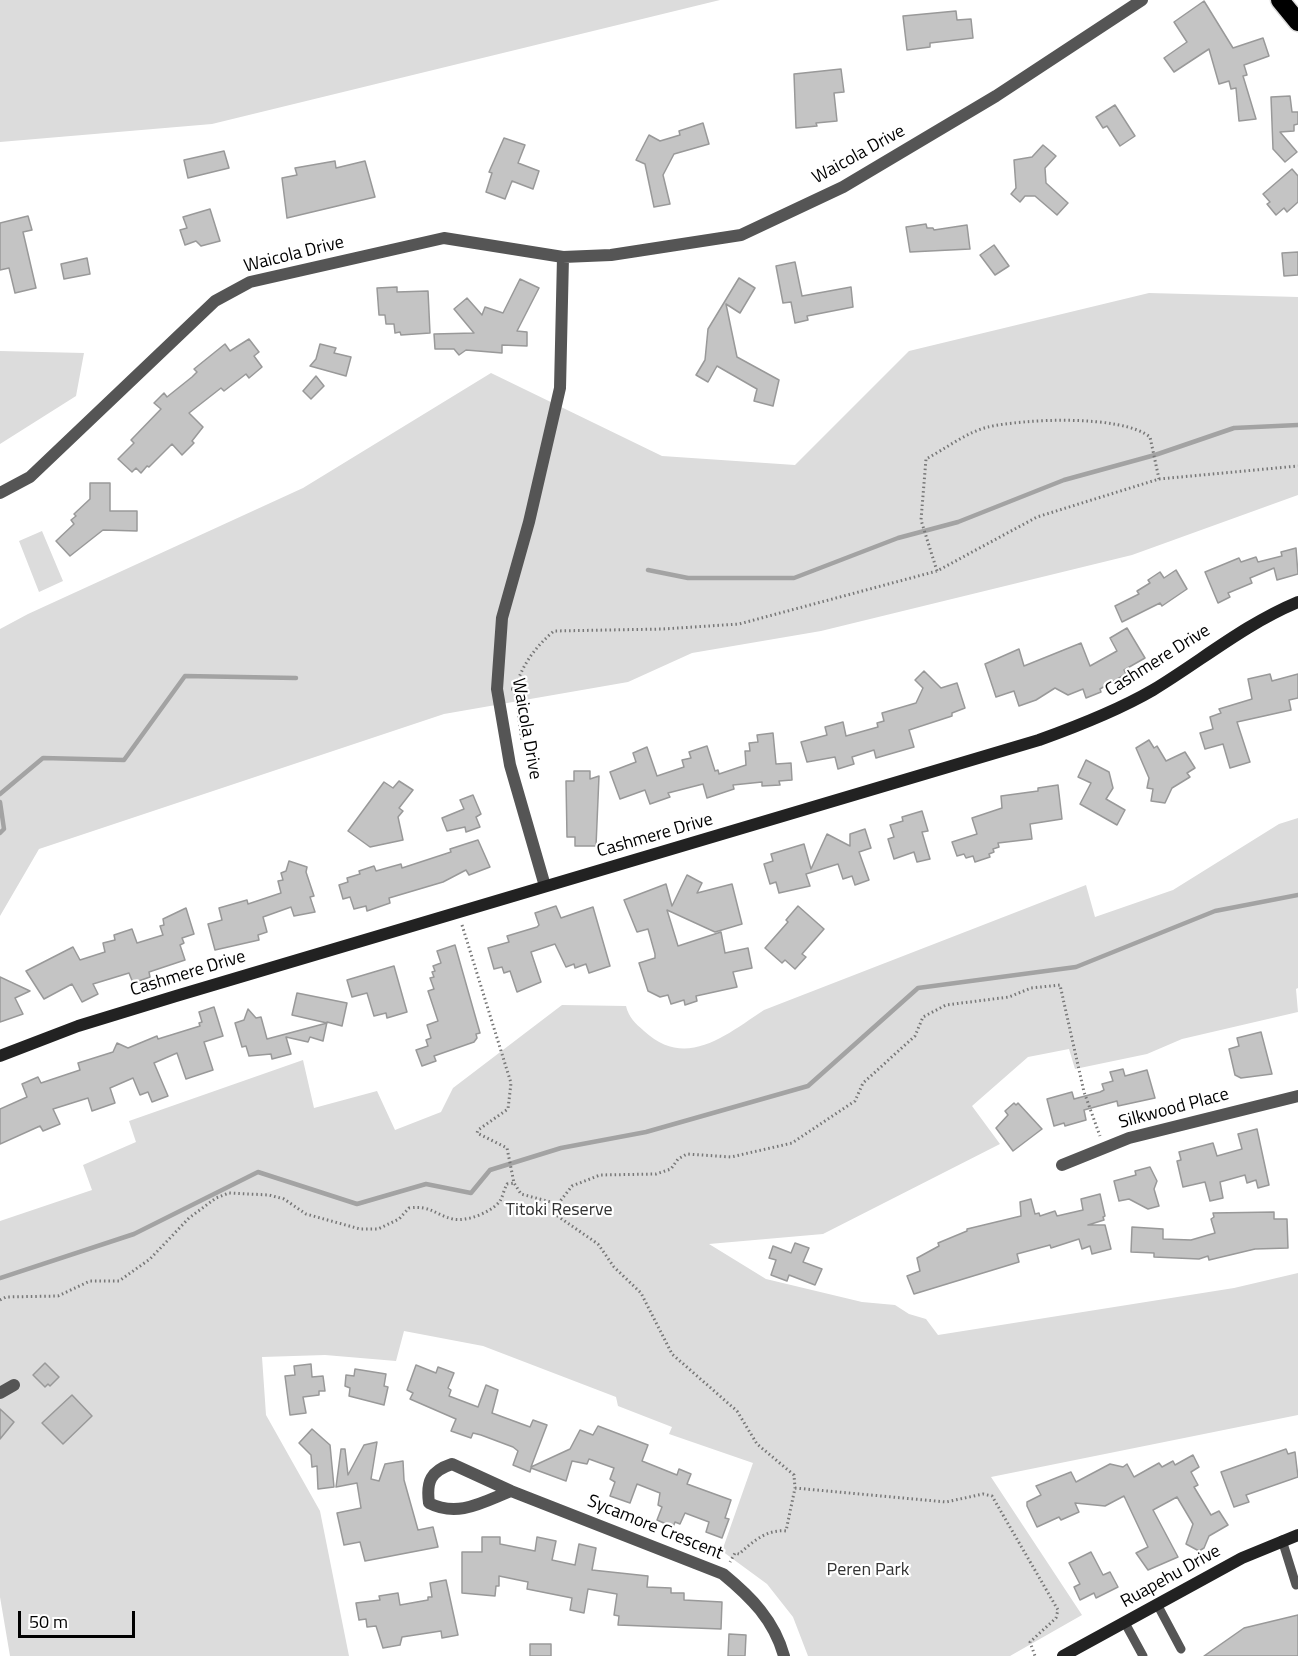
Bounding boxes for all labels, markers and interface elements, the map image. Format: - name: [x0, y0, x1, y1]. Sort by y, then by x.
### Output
- street label: Waicola Drive: [809, 121, 909, 189]
- street label: Waicola Drive: [242, 232, 346, 278]
- street label: Cashmere Drive: [1102, 620, 1214, 702]
- street label: Waicola Drive: [506, 677, 546, 781]
- street label: Cashmere Drive: [595, 809, 715, 863]
- street label: Cashmere Drive: [128, 946, 248, 1002]
- street label: Silkwood Place: [1116, 1084, 1232, 1134]
- park label: Titoki Reserve: [505, 1200, 613, 1222]
- street label: Sycamore Crescent: [584, 1491, 726, 1565]
- street label: Ruapehu Drive: [1117, 1541, 1225, 1613]
- park label: Peren Park: [827, 1560, 909, 1582]
- scale bar: [21, 1599, 138, 1637]
- text: 50 m: [29, 1608, 68, 1635]

